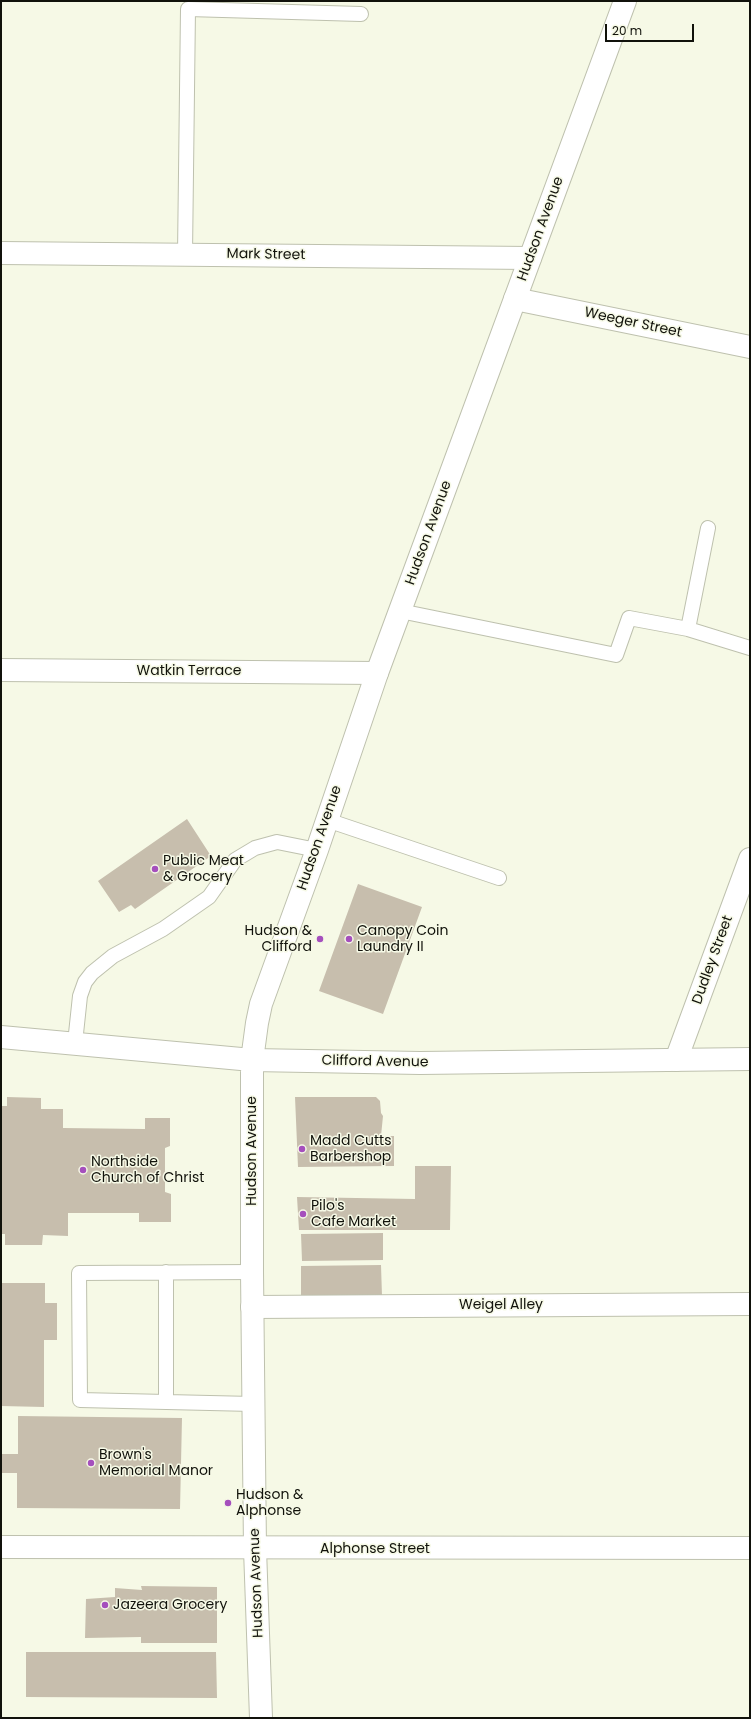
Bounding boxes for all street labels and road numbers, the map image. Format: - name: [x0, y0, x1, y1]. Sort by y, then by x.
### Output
- street label: Hudson Avenue: [514, 175, 568, 283]
- street label: Mark Street: [227, 246, 305, 264]
- street label: Weeger Street: [583, 304, 683, 342]
- street label: Hudson Avenue: [402, 479, 456, 587]
- street label: Watkin Terrace: [137, 663, 241, 679]
- street label: Hudson Avenue: [294, 783, 346, 893]
- street label: Dudley Street: [689, 913, 737, 1007]
- street label: Clifford Avenue: [321, 1053, 429, 1071]
- street label: Hudson Avenue: [244, 1096, 260, 1206]
- street label: Weigel Alley: [459, 1297, 543, 1313]
- street label: Hudson Avenue: [247, 1528, 267, 1638]
- street label: Alphonse Street: [320, 1541, 430, 1557]

